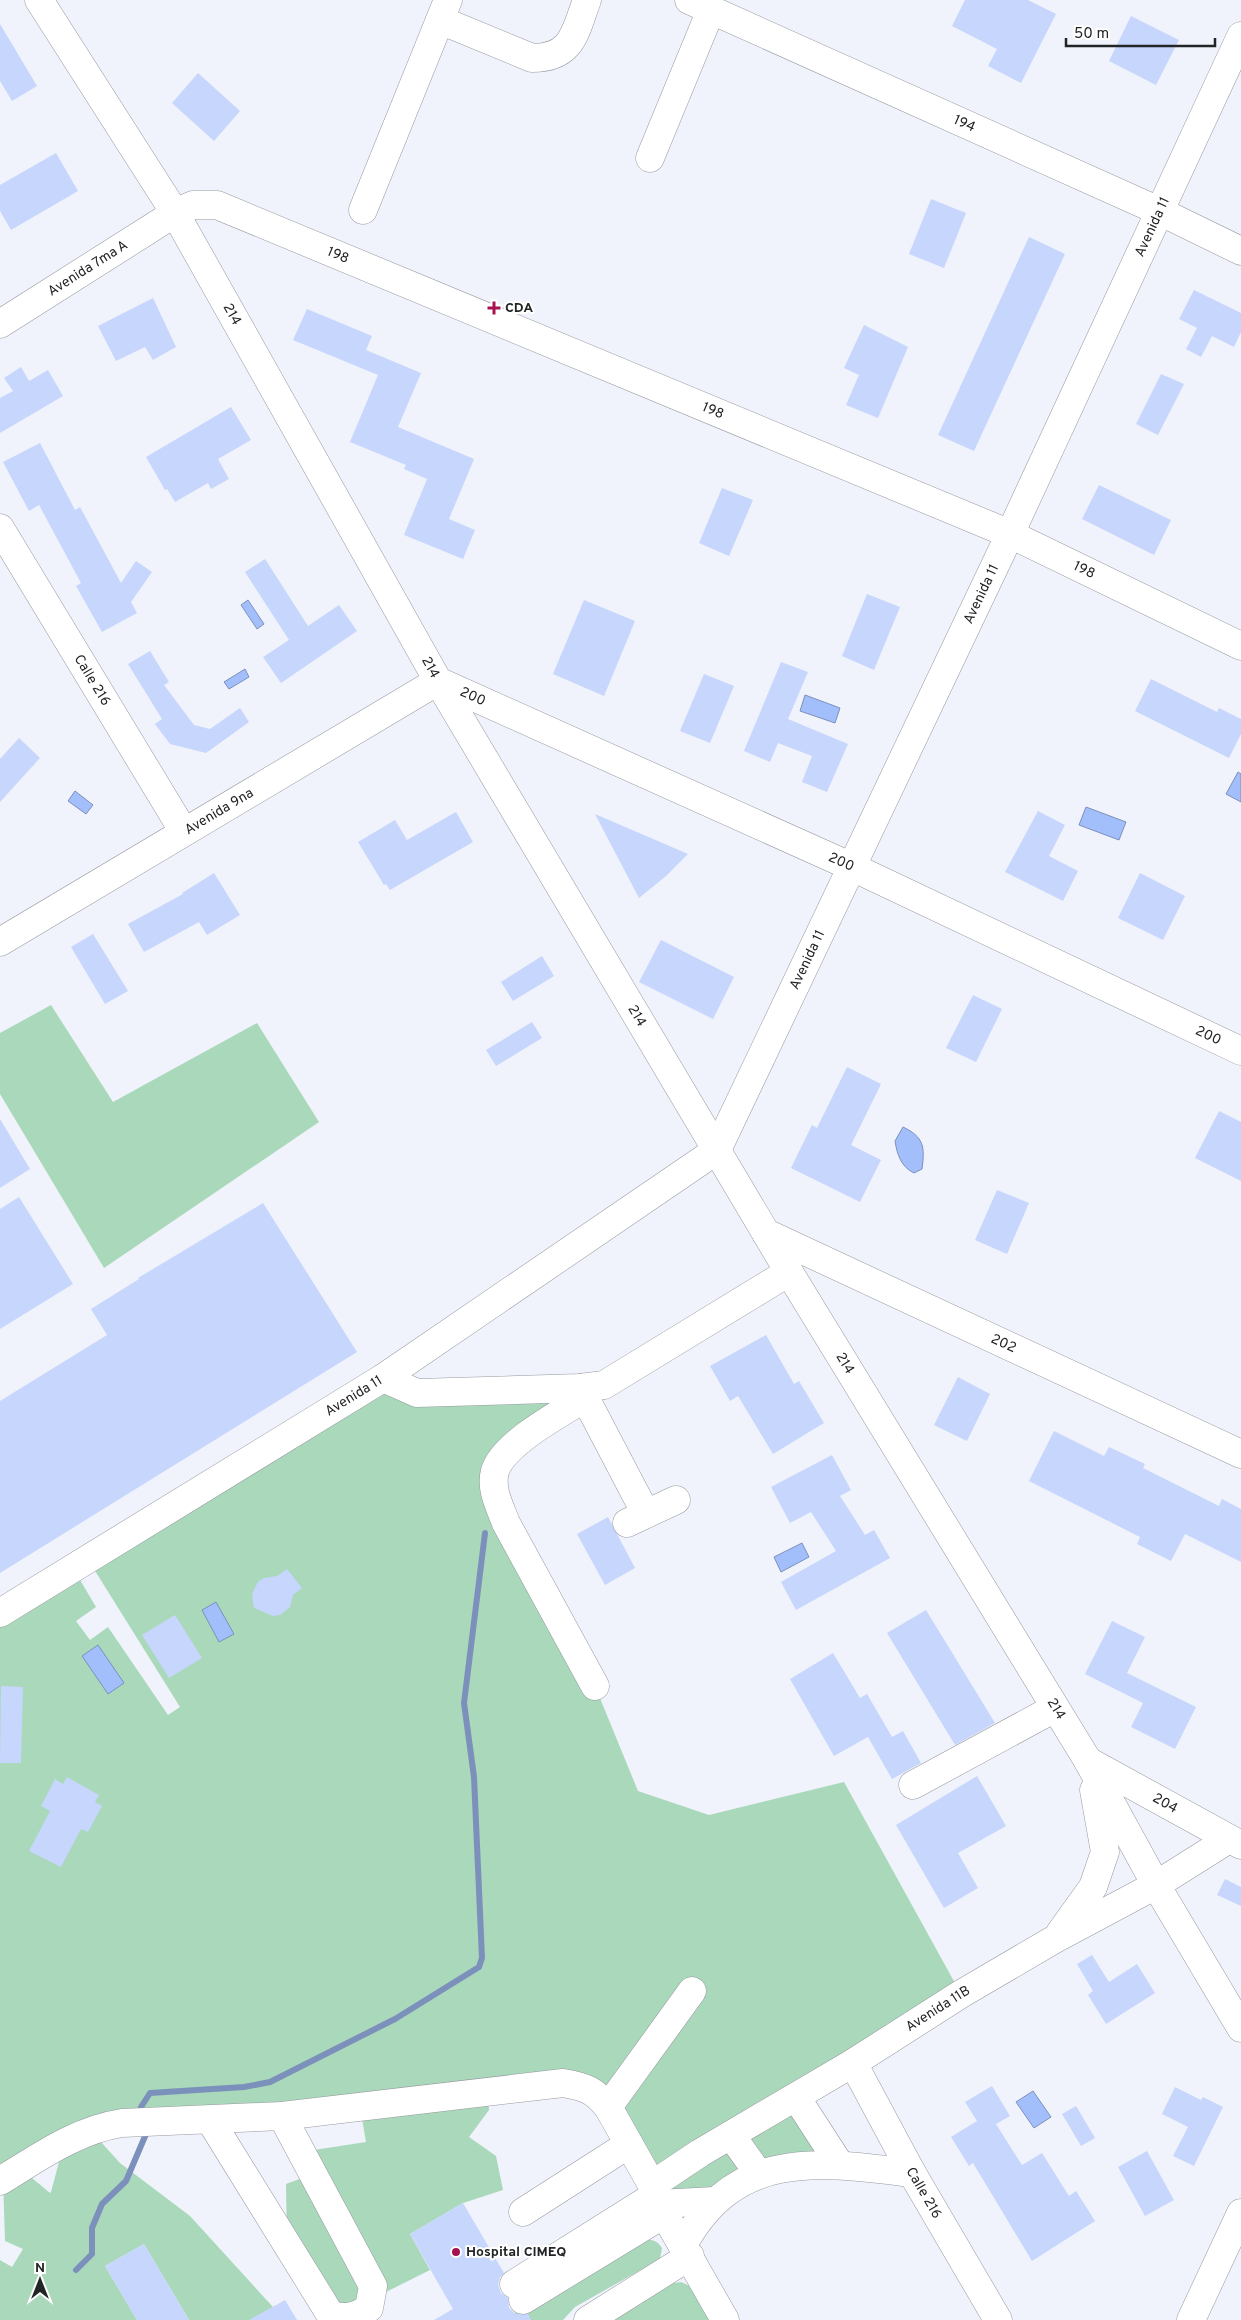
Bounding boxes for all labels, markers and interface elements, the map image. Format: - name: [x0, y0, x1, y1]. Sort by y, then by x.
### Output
- scale bar: [1066, 15, 1215, 47]
- text: 50 m: [1074, 25, 1109, 44]
- street label: 194: [951, 111, 978, 136]
- street label: Avenida 11: [1131, 194, 1174, 260]
- street label: Avenida 7ma A: [45, 237, 131, 300]
- street label: 198: [325, 243, 352, 267]
- place label: CDA: [505, 300, 533, 317]
- street label: 214: [219, 301, 245, 328]
- marker: CDA: [487, 301, 501, 315]
- street label: 198: [700, 399, 727, 423]
- street label: 198: [1071, 558, 1098, 582]
- street label: Avenida 11: [960, 561, 1003, 627]
- street label: Calle 216: [70, 652, 114, 709]
- street label: 214: [418, 654, 443, 681]
- street label: 200: [457, 683, 488, 710]
- street label: Avenida 9na: [182, 784, 257, 839]
- street label: 200: [826, 849, 857, 875]
- street label: Avenida 11: [786, 927, 829, 992]
- street label: 214: [624, 1002, 650, 1030]
- street label: 200: [1193, 1022, 1224, 1049]
- street label: 202: [988, 1330, 1019, 1357]
- street label: 214: [832, 1349, 858, 1377]
- street label: Avenida 11: [322, 1372, 385, 1420]
- street label: 214: [1043, 1695, 1069, 1723]
- street label: 204: [1150, 1790, 1181, 1817]
- street label: Avenida 11B: [903, 1982, 973, 2036]
- street label: Calle 216: [902, 2164, 945, 2222]
- place label: Hospital CIMEQ: [466, 2244, 566, 2261]
- marker: Hospital CIMEQ: [450, 2246, 462, 2258]
- north arrow: [15, 2255, 65, 2305]
- text: N: [35, 2260, 45, 2277]

